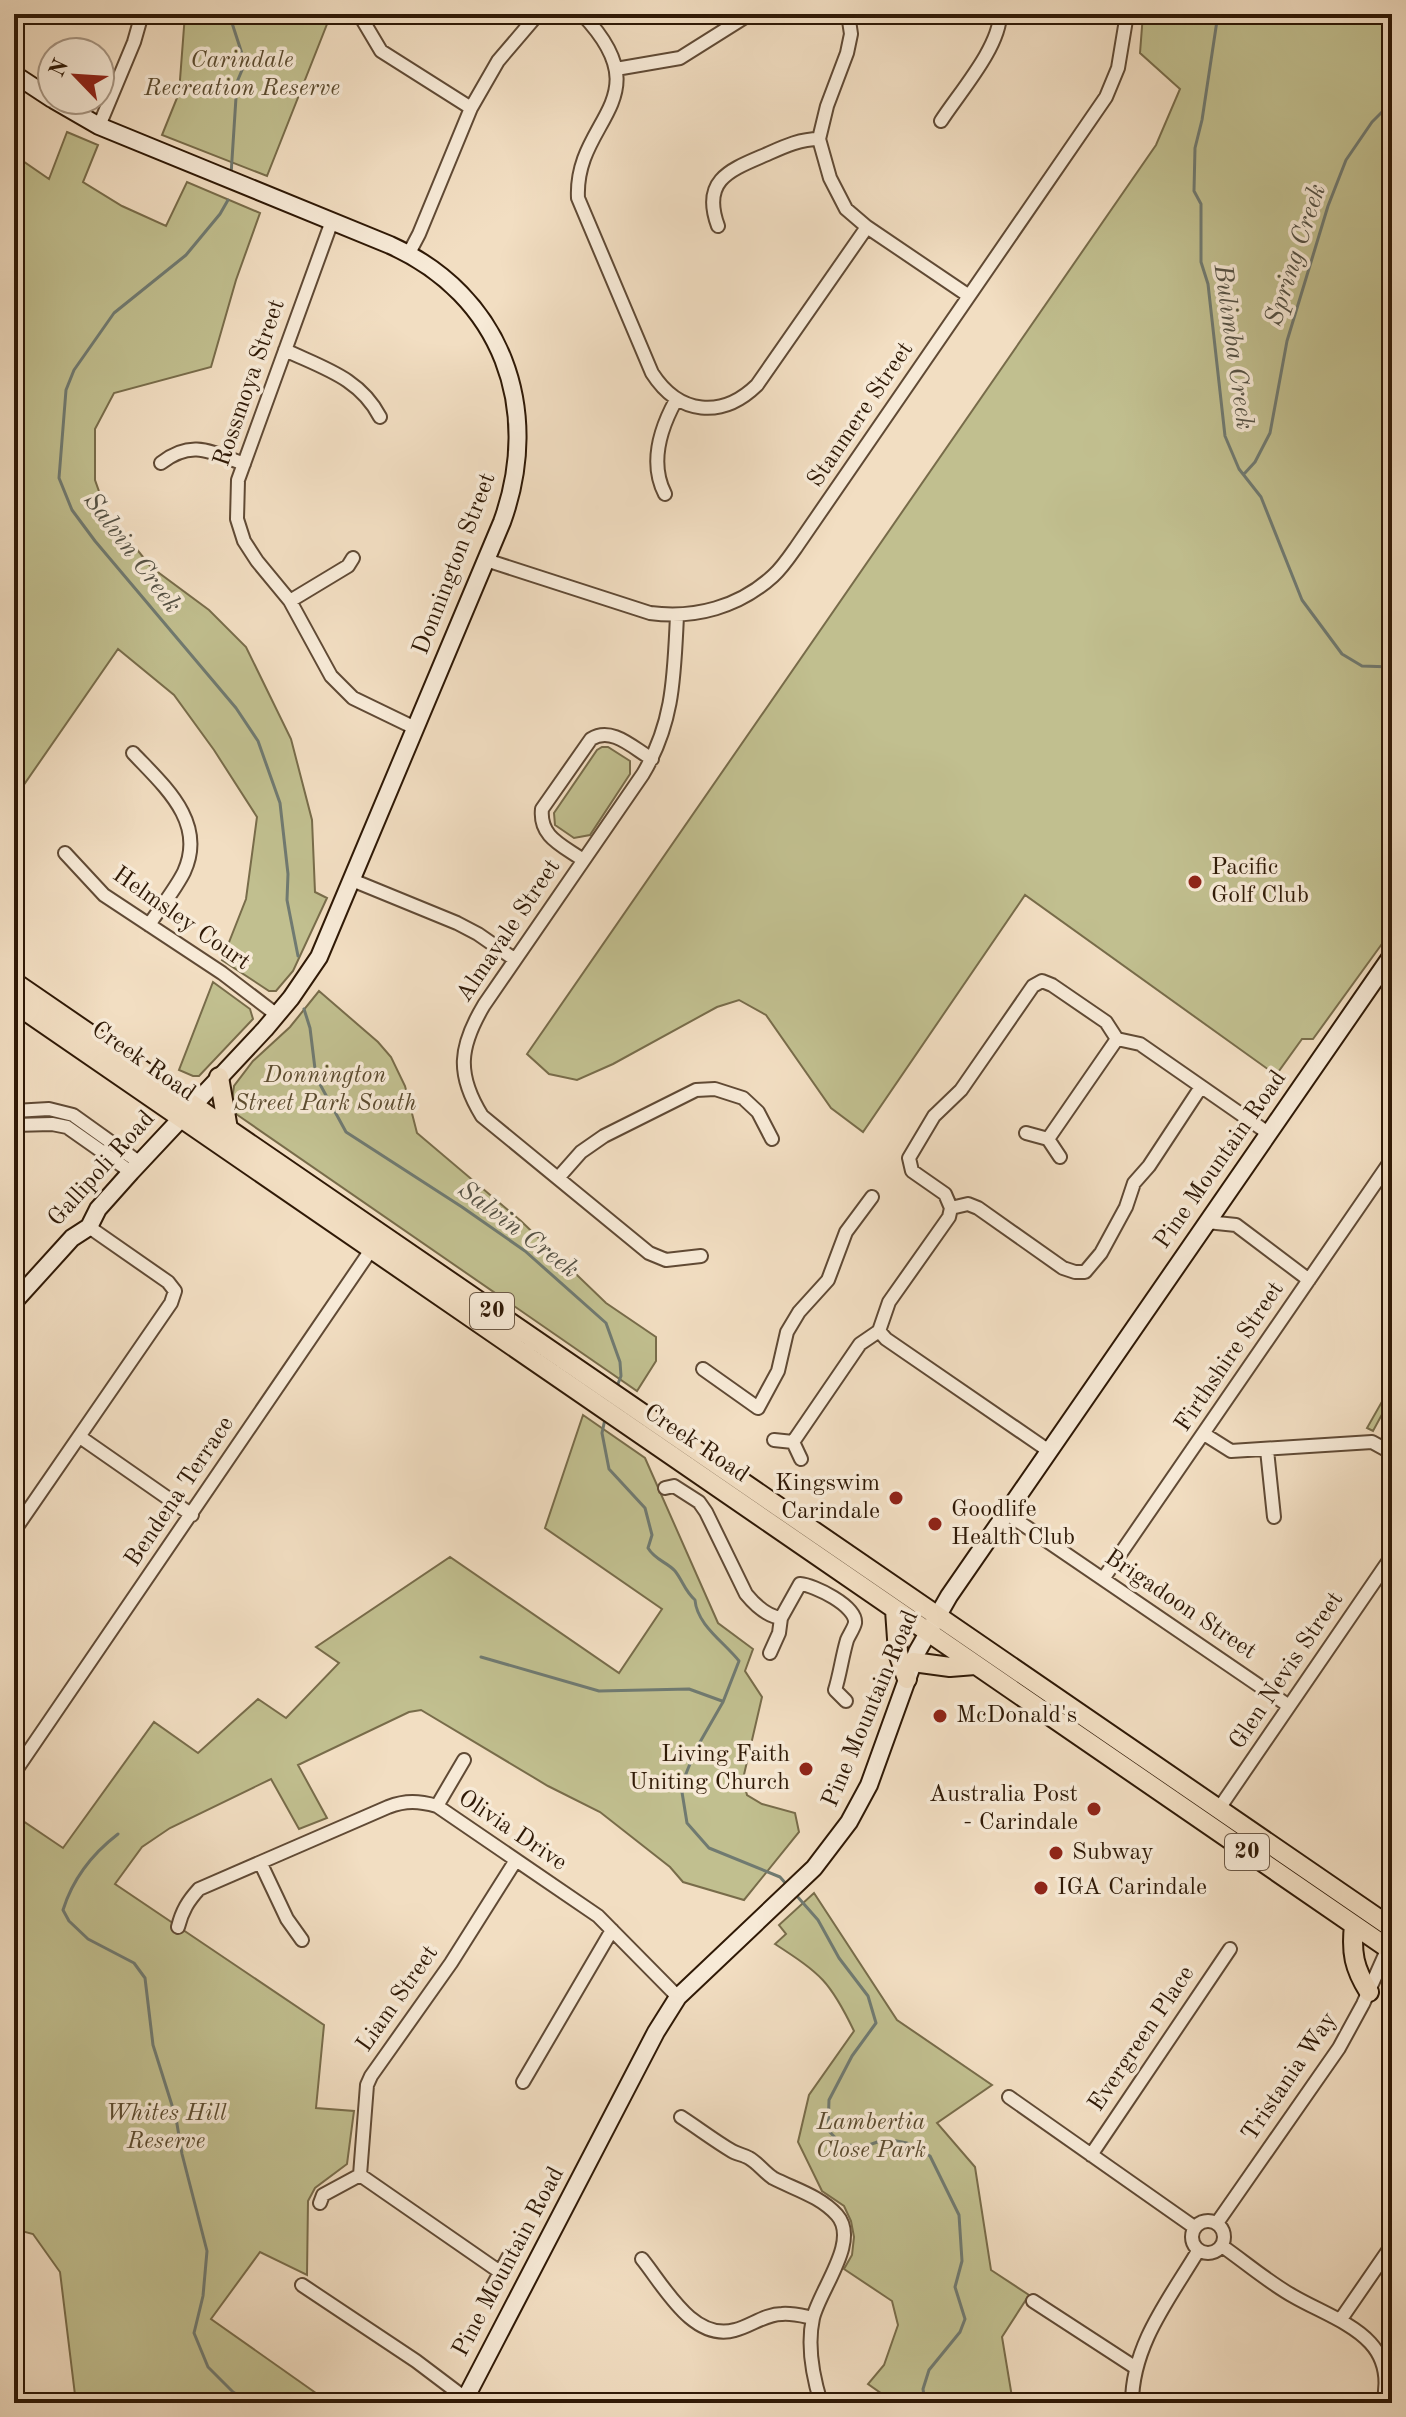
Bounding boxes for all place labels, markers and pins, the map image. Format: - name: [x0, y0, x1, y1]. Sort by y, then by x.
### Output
- place label: Pacific Golf Club: [1211, 856, 1309, 908]
- marker: Pacific Golf Club: [1186, 873, 1204, 891]
- place label: Kingswim Carindale: [775, 1472, 880, 1524]
- marker: Kingswim Carindale: [887, 1489, 905, 1507]
- place label: Goodlife Health Club: [951, 1498, 1075, 1550]
- marker: Goodlife Health Club: [926, 1515, 944, 1533]
- place label: McDonald's: [956, 1704, 1077, 1728]
- marker: McDonald's: [931, 1707, 949, 1725]
- place label: Living Faith Uniting Church: [629, 1743, 790, 1795]
- marker: Living Faith Uniting Church: [797, 1760, 815, 1778]
- place label: Australia Post - Carindale: [929, 1783, 1078, 1835]
- marker: Australia Post - Carindale: [1085, 1800, 1103, 1818]
- place label: Subway: [1072, 1841, 1154, 1865]
- marker: Subway: [1047, 1844, 1065, 1862]
- place label: IGA Carindale: [1057, 1876, 1207, 1900]
- marker: IGA Carindale: [1032, 1879, 1050, 1897]

